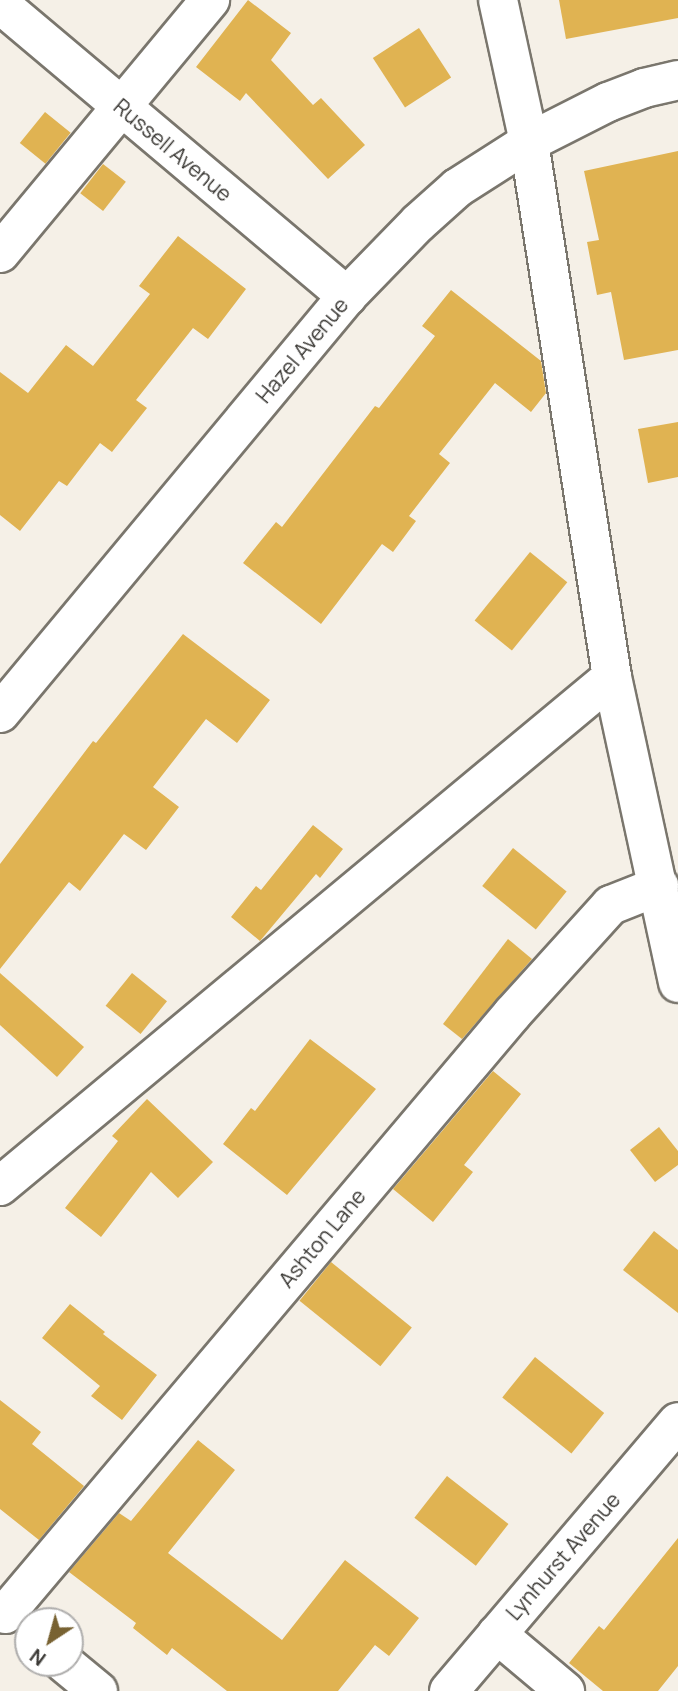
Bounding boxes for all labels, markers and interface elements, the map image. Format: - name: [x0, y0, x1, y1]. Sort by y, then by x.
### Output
- street label: Russell Avenue: [109, 93, 237, 207]
- street label: Hazel Avenue: [251, 292, 353, 408]
- street label: Ashton Lane: [273, 1184, 371, 1292]
- street label: Lynhurst Avenue: [501, 1487, 625, 1625]
- north arrow: [14, 1607, 84, 1677]
- text: N: [25, 1643, 51, 1672]

